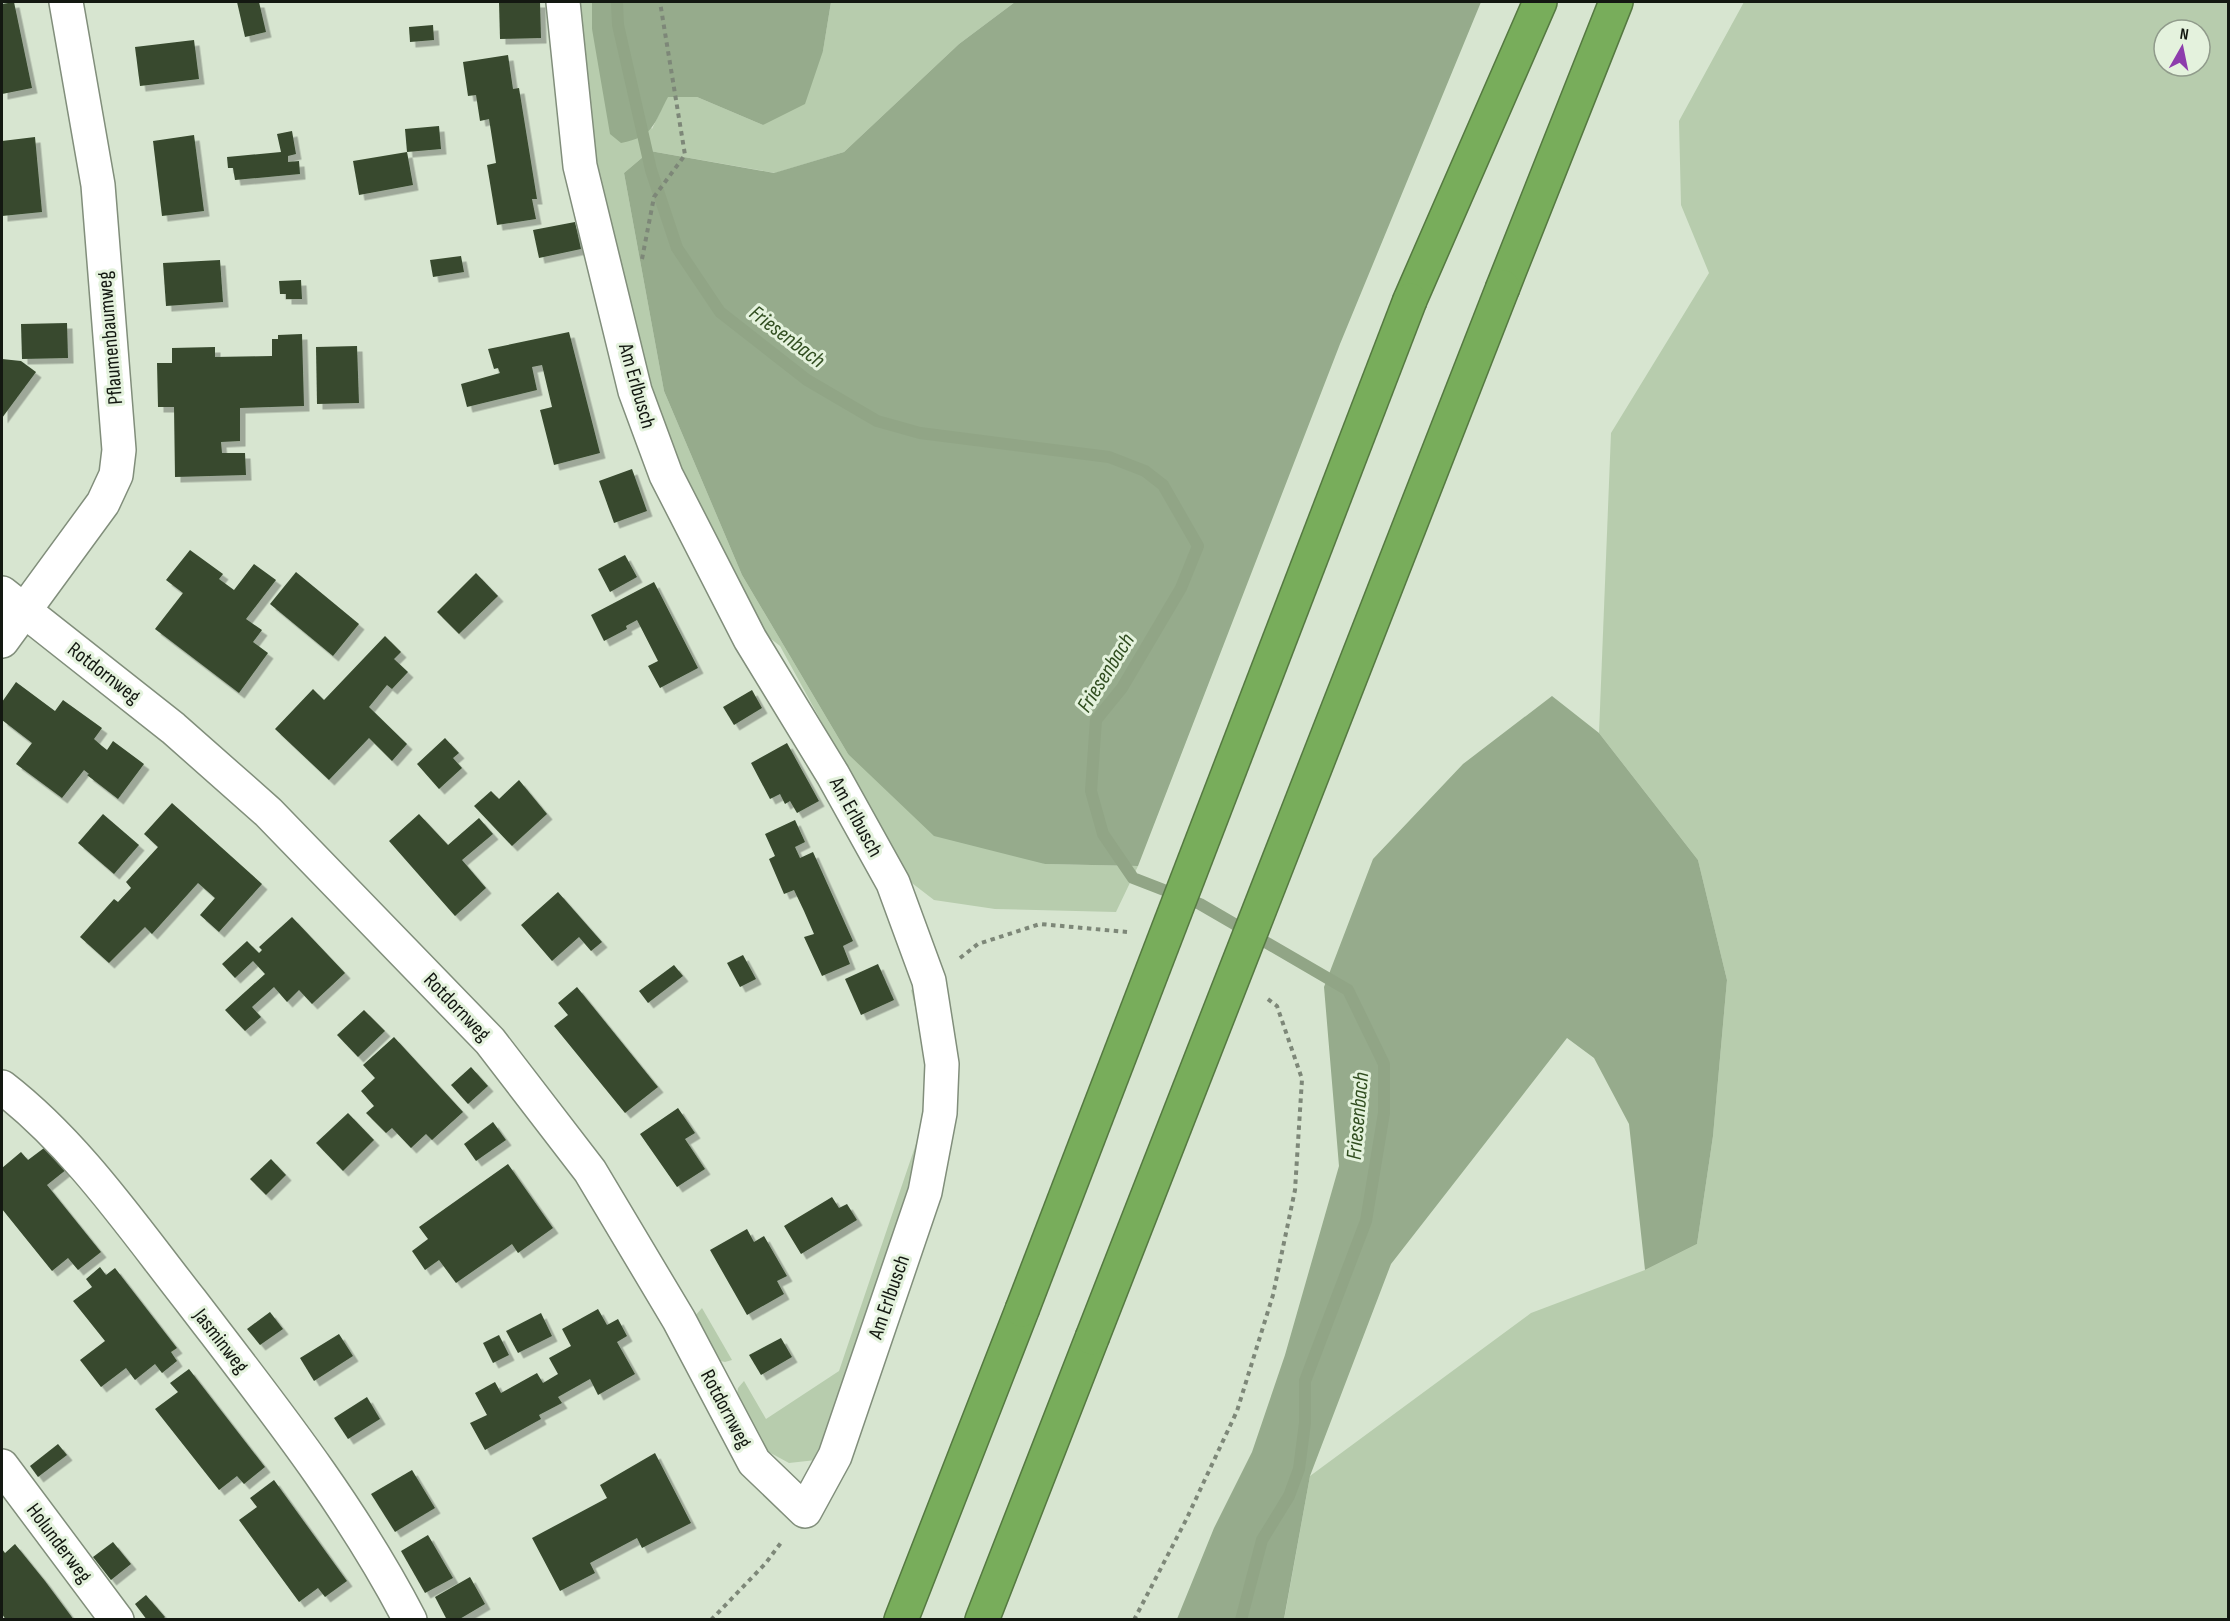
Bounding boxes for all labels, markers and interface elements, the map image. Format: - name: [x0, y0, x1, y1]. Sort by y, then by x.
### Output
- north arrow: [2152, 18, 2212, 78]
- text: N: [2178, 25, 2190, 45]
- street label: Pflaumenbaumweg: [92, 270, 128, 406]
- water label: Friesenbach: [744, 300, 830, 374]
- street label: Am Erlbusch: [613, 340, 661, 431]
- water label: Friesenbach: [1071, 629, 1141, 717]
- street label: Rotdornweg: [63, 637, 145, 709]
- street label: Am Erlbusch: [823, 772, 888, 861]
- street label: Rotdornweg: [418, 968, 496, 1046]
- water label: Friesenbach: [1341, 1071, 1375, 1161]
- street label: Am Erlbusch: [863, 1252, 915, 1343]
- street label: Jasminweg: [187, 1303, 254, 1378]
- street label: Rotdornweg: [695, 1365, 757, 1453]
- street label: Holunderweg: [21, 1498, 97, 1588]

